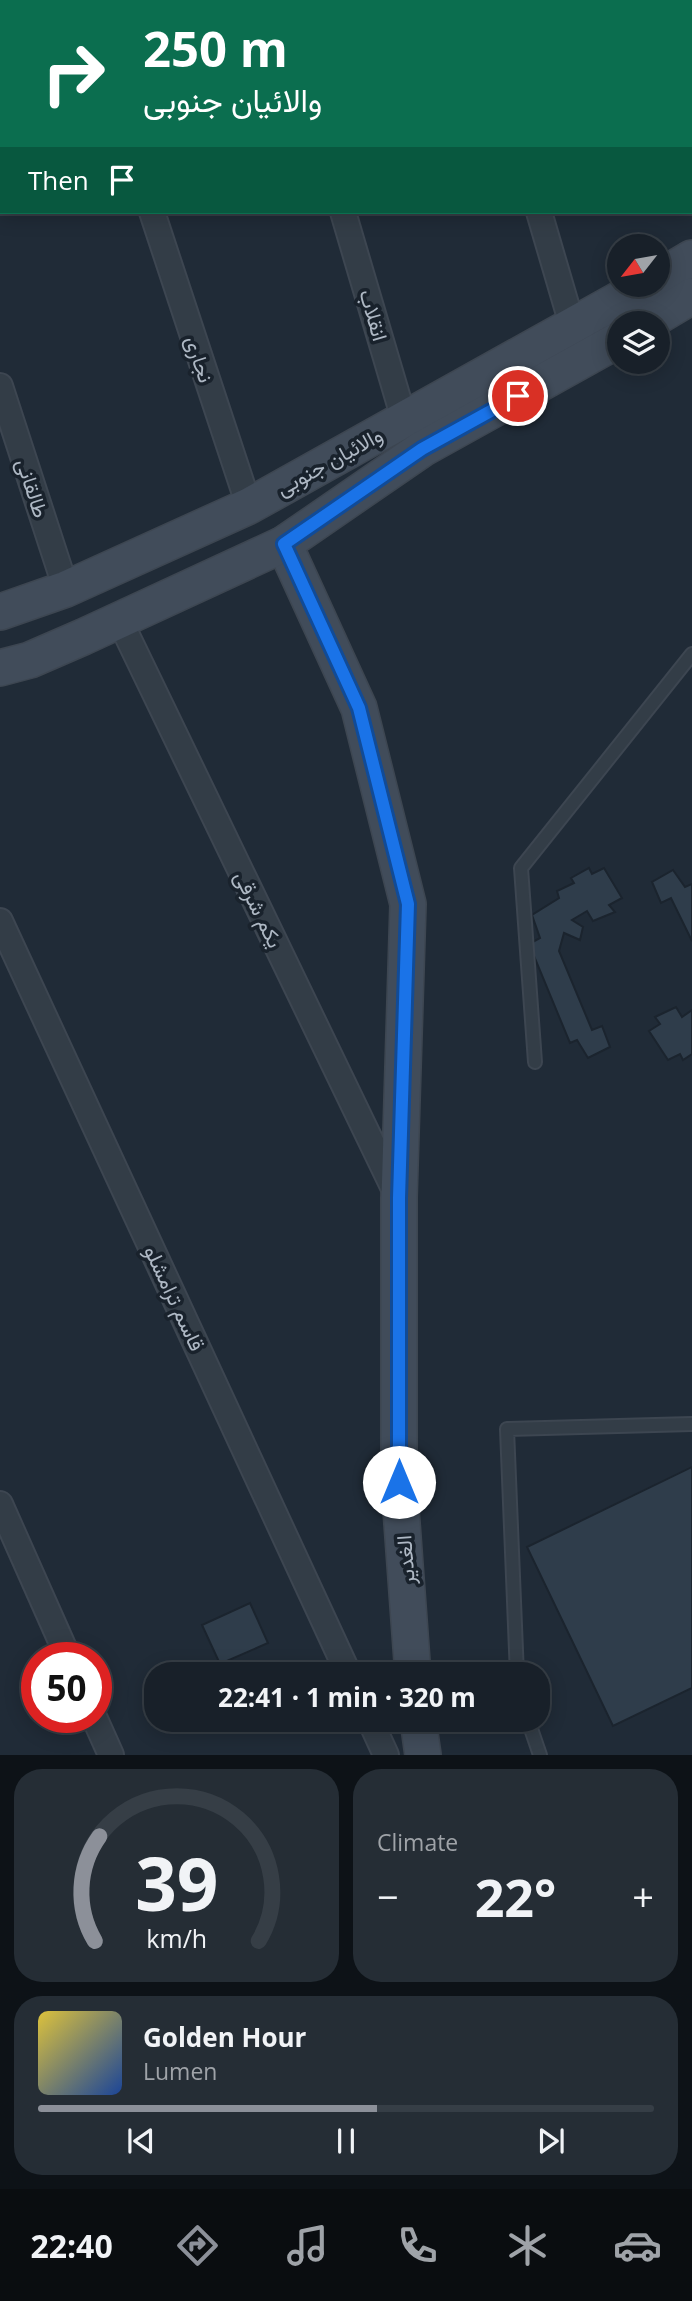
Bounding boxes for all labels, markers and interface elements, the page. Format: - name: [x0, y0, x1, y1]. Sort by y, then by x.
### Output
- text: 250 m: [143, 15, 288, 81]
- icon: right: [28, 28, 119, 119]
- text: والائیان جنوبی: [143, 78, 322, 121]
- icon: arrive: [103, 161, 141, 199]
- text: Then: [28, 162, 89, 198]
- north arrow: [607, 234, 670, 298]
- map controls: [607, 234, 670, 374]
- street label: انقلاب: [353, 286, 395, 344]
- button: layers: [607, 311, 670, 374]
- street label: نجاری: [179, 332, 221, 386]
- pin: [488, 366, 548, 426]
- icon: arrive: [499, 377, 537, 415]
- street label: والائیان جنوبی: [271, 420, 387, 502]
- street label: طالقانی: [10, 455, 56, 521]
- street label: یکم شرقی: [227, 866, 290, 953]
- street label: قاسم ترامشلو: [137, 1241, 212, 1356]
- position arrow: [362, 1445, 436, 1519]
- street label: الغدیر: [389, 1534, 421, 1587]
- speed limit sign: 50: [21, 1642, 112, 1733]
- text: 22:41 · 1 min · 320 m: [218, 1679, 476, 1715]
- text: Climate: [377, 1826, 458, 1858]
- text: 39: [135, 1834, 218, 1933]
- text: 22°: [475, 1861, 556, 1932]
- text: −: [377, 1870, 399, 1922]
- text: +: [632, 1870, 654, 1922]
- text: km/h: [146, 1921, 207, 1955]
- text: Golden Hour: [143, 2019, 306, 2055]
- text: Lumen: [143, 2055, 217, 2087]
- icon: previous: [122, 2122, 160, 2160]
- icon: pause: [327, 2122, 365, 2160]
- icon: next: [532, 2122, 570, 2160]
- icon: directions: [173, 2221, 222, 2270]
- icon: music: [283, 2221, 332, 2270]
- icon: phone: [393, 2221, 442, 2270]
- icon: climate: [503, 2221, 552, 2270]
- icon: car: [613, 2221, 662, 2270]
- text: 22:40: [30, 2224, 113, 2267]

